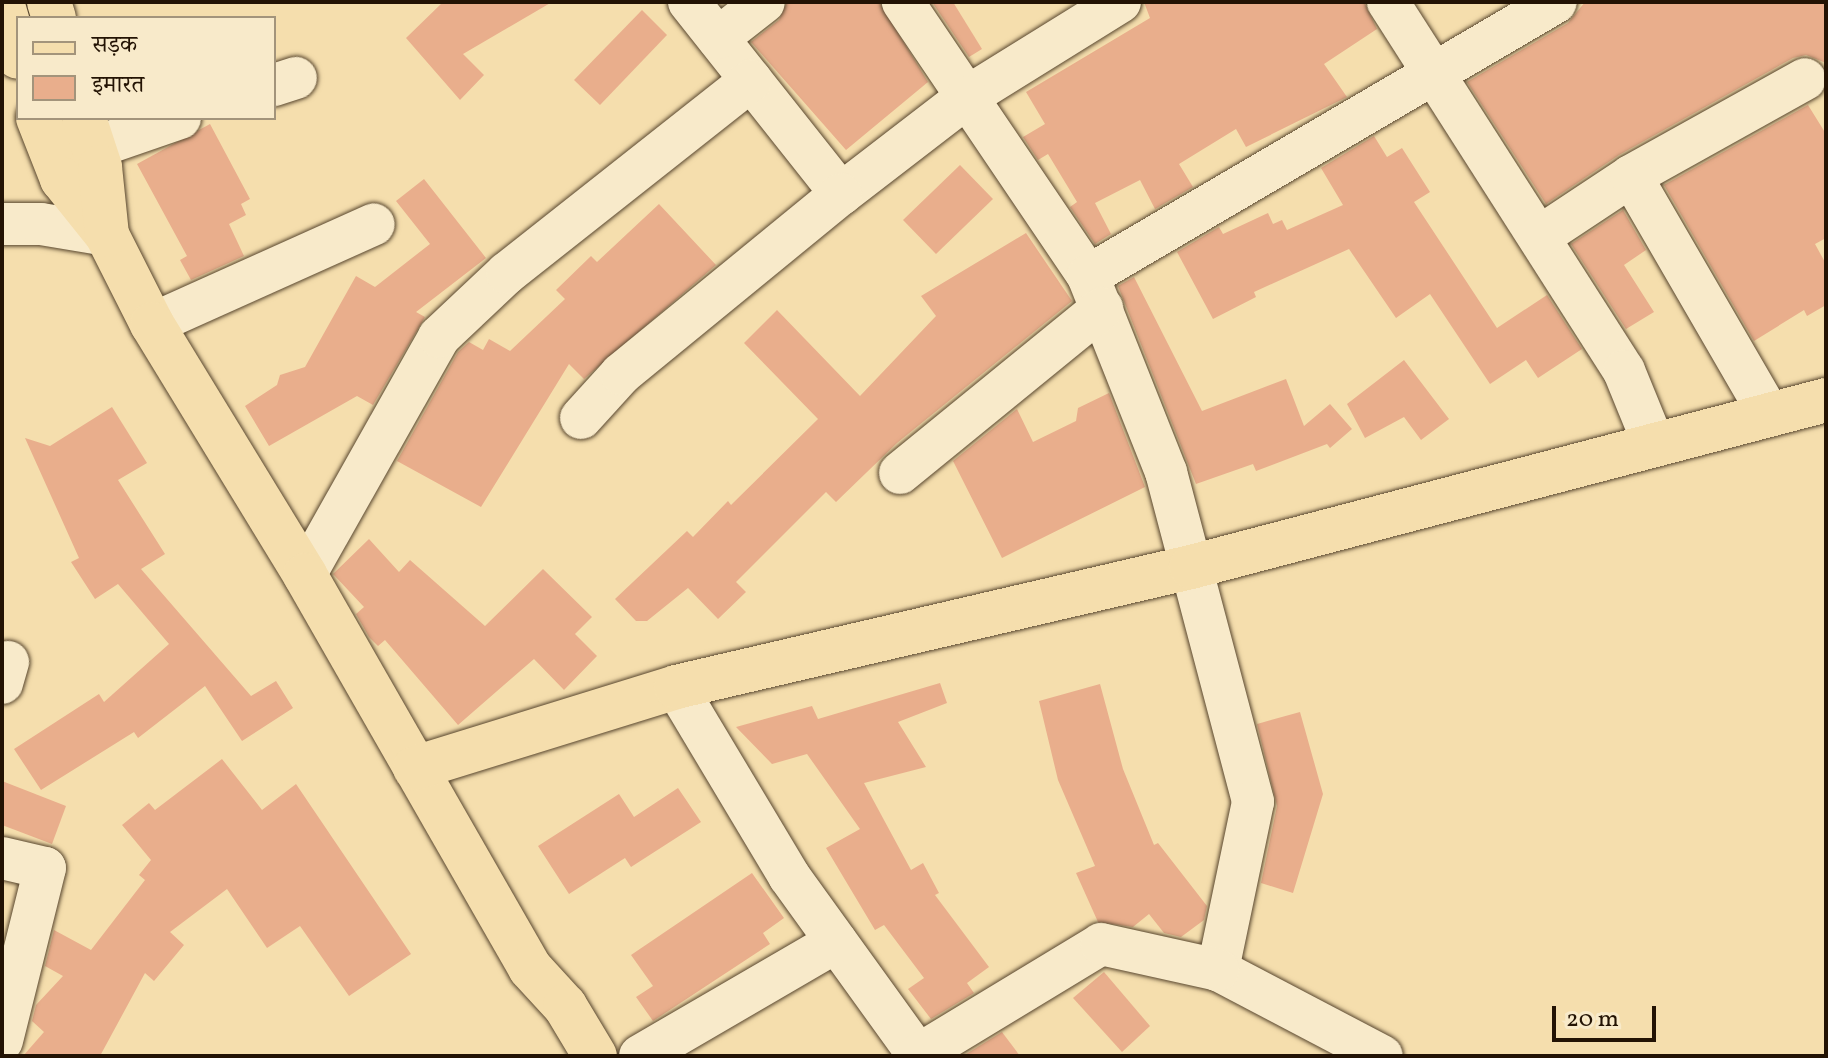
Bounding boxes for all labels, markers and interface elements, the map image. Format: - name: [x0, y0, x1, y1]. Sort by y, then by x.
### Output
- legend: [16, 16, 276, 120]
- text: सड़क: [92, 29, 137, 63]
- text: इमारत: [92, 69, 144, 103]
- scale bar: [1556, 990, 1660, 1040]
- text: 20 m: [1566, 1003, 1619, 1037]

